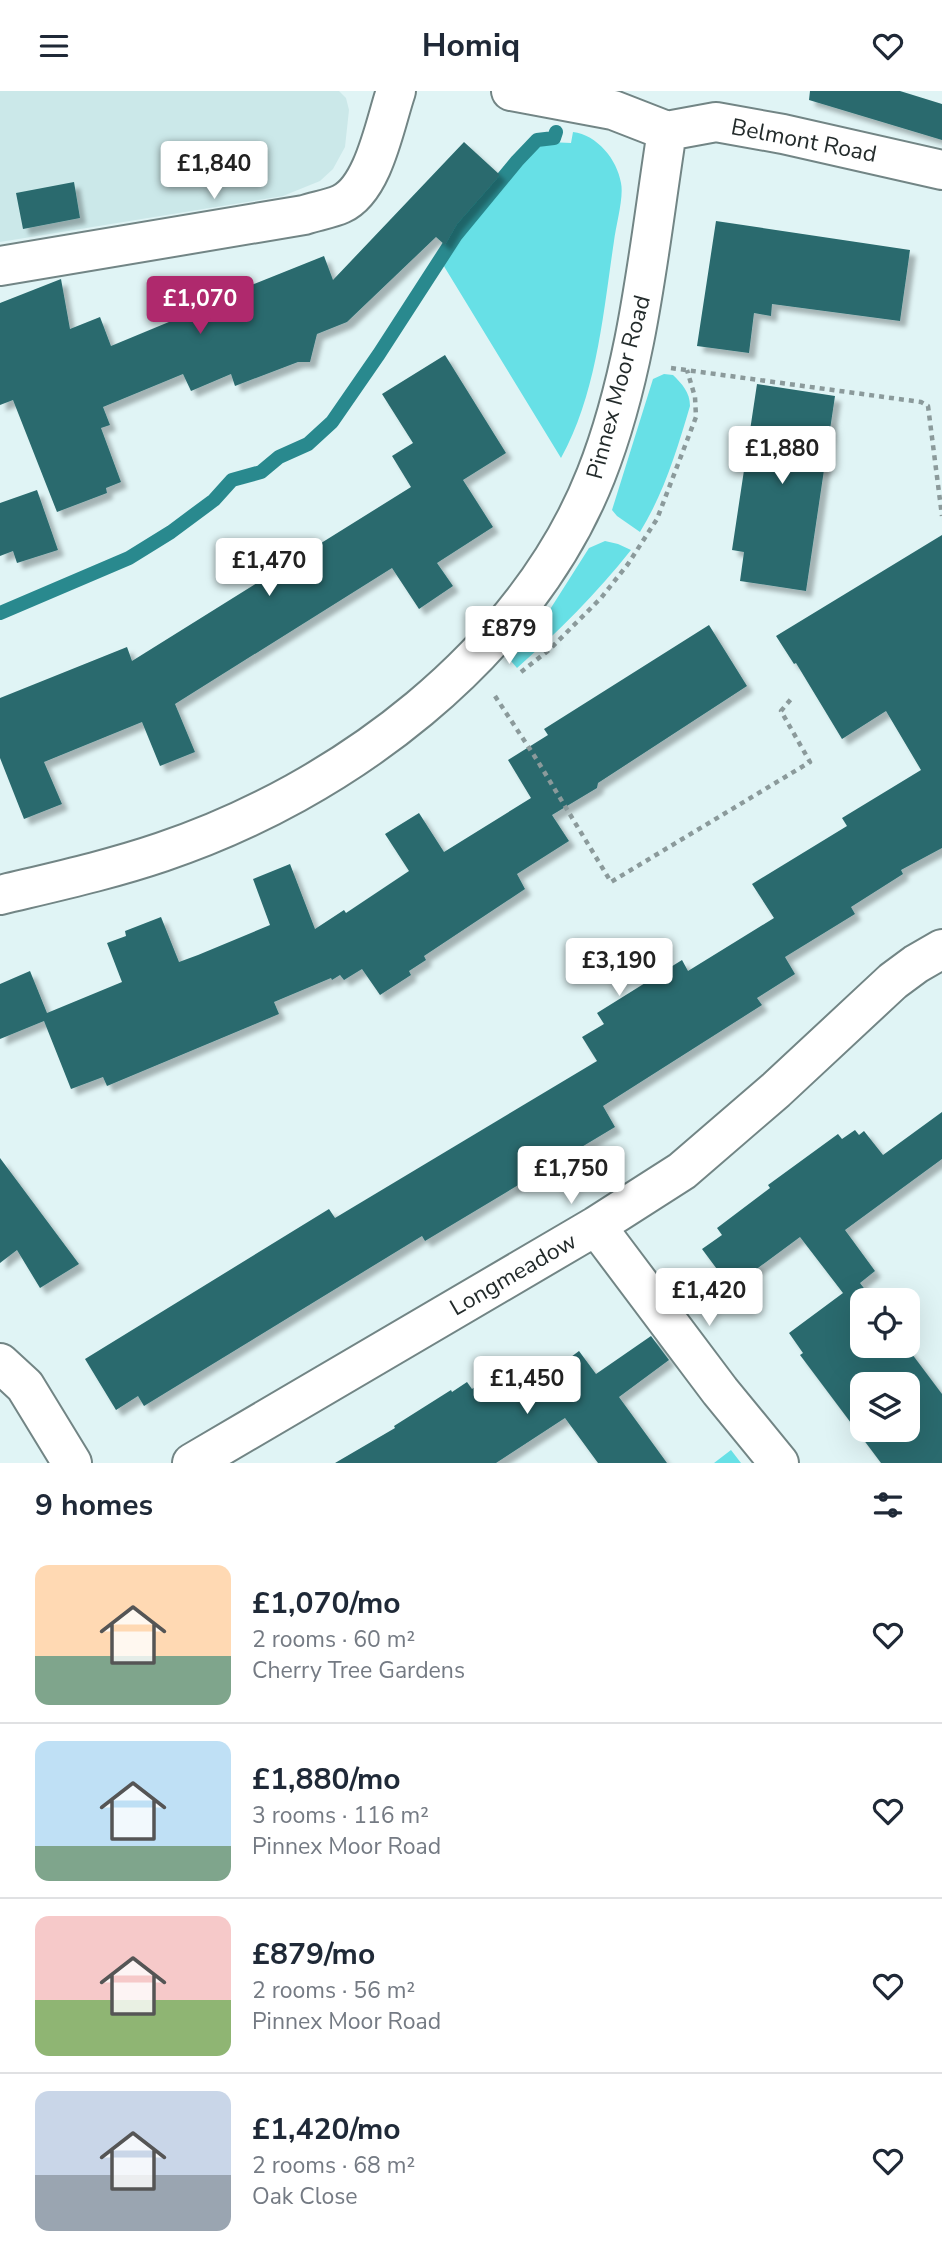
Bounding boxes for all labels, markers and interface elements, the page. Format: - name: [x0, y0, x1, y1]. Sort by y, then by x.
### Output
- text: Homiq: [422, 24, 520, 67]
- icon: menu: [35, 27, 73, 65]
- icon: heart: [869, 27, 907, 65]
- street label: Belmont Road: [728, 111, 879, 170]
- pin: £1,840: [157, 141, 271, 201]
- text: £1,840: [177, 148, 251, 179]
- pin: £1,070: [143, 277, 257, 336]
- text: £1,070: [163, 283, 237, 314]
- street label: Pinnex Moor Road: [579, 292, 658, 482]
- pin: £1,880: [725, 427, 839, 486]
- text: £1,880: [745, 433, 819, 464]
- pin: £1,470: [212, 539, 326, 598]
- text: £1,470: [232, 545, 306, 576]
- pin: £879: [468, 607, 550, 666]
- text: £879: [481, 613, 537, 644]
- pin: £3,190: [562, 939, 676, 998]
- text: £3,190: [582, 945, 656, 976]
- pin: £1,750: [514, 1147, 628, 1206]
- text: £1,750: [534, 1153, 608, 1184]
- street label: Longmeadow: [444, 1226, 582, 1323]
- pin: £1,420: [652, 1269, 766, 1328]
- text: £1,420: [672, 1275, 746, 1306]
- map controls: [850, 1288, 920, 1442]
- button: locate: [850, 1288, 920, 1358]
- pin: £1,450: [470, 1357, 584, 1416]
- text: £1,450: [490, 1363, 564, 1394]
- button: layers: [850, 1372, 920, 1442]
- text: 9 homes: [35, 1485, 153, 1526]
- icon: filters: [869, 1486, 907, 1524]
- text: £1,070/mo: [252, 1583, 401, 1624]
- icon: home: [91, 1593, 175, 1677]
- icon: heart: [869, 1616, 907, 1654]
- text: 2 rooms · 60 m²: [252, 1624, 415, 1655]
- text: Cherry Tree Gardens: [252, 1655, 465, 1686]
- text: £1,880/mo: [252, 1759, 401, 1800]
- icon: home: [91, 1769, 175, 1853]
- icon: heart: [869, 1792, 907, 1830]
- text: 3 rooms · 116 m²: [252, 1800, 429, 1831]
- text: Pinnex Moor Road: [252, 1831, 441, 1862]
- text: £879/mo: [252, 1934, 375, 1975]
- icon: home: [91, 1944, 175, 2028]
- icon: heart: [869, 1967, 907, 2005]
- text: 2 rooms · 56 m²: [252, 1975, 415, 2006]
- text: Pinnex Moor Road: [252, 2006, 441, 2037]
- text: £1,420/mo: [252, 2109, 401, 2150]
- icon: home: [91, 2119, 175, 2203]
- icon: heart: [869, 2142, 907, 2180]
- text: 2 rooms · 68 m²: [252, 2150, 415, 2181]
- text: Oak Close: [252, 2181, 358, 2212]

